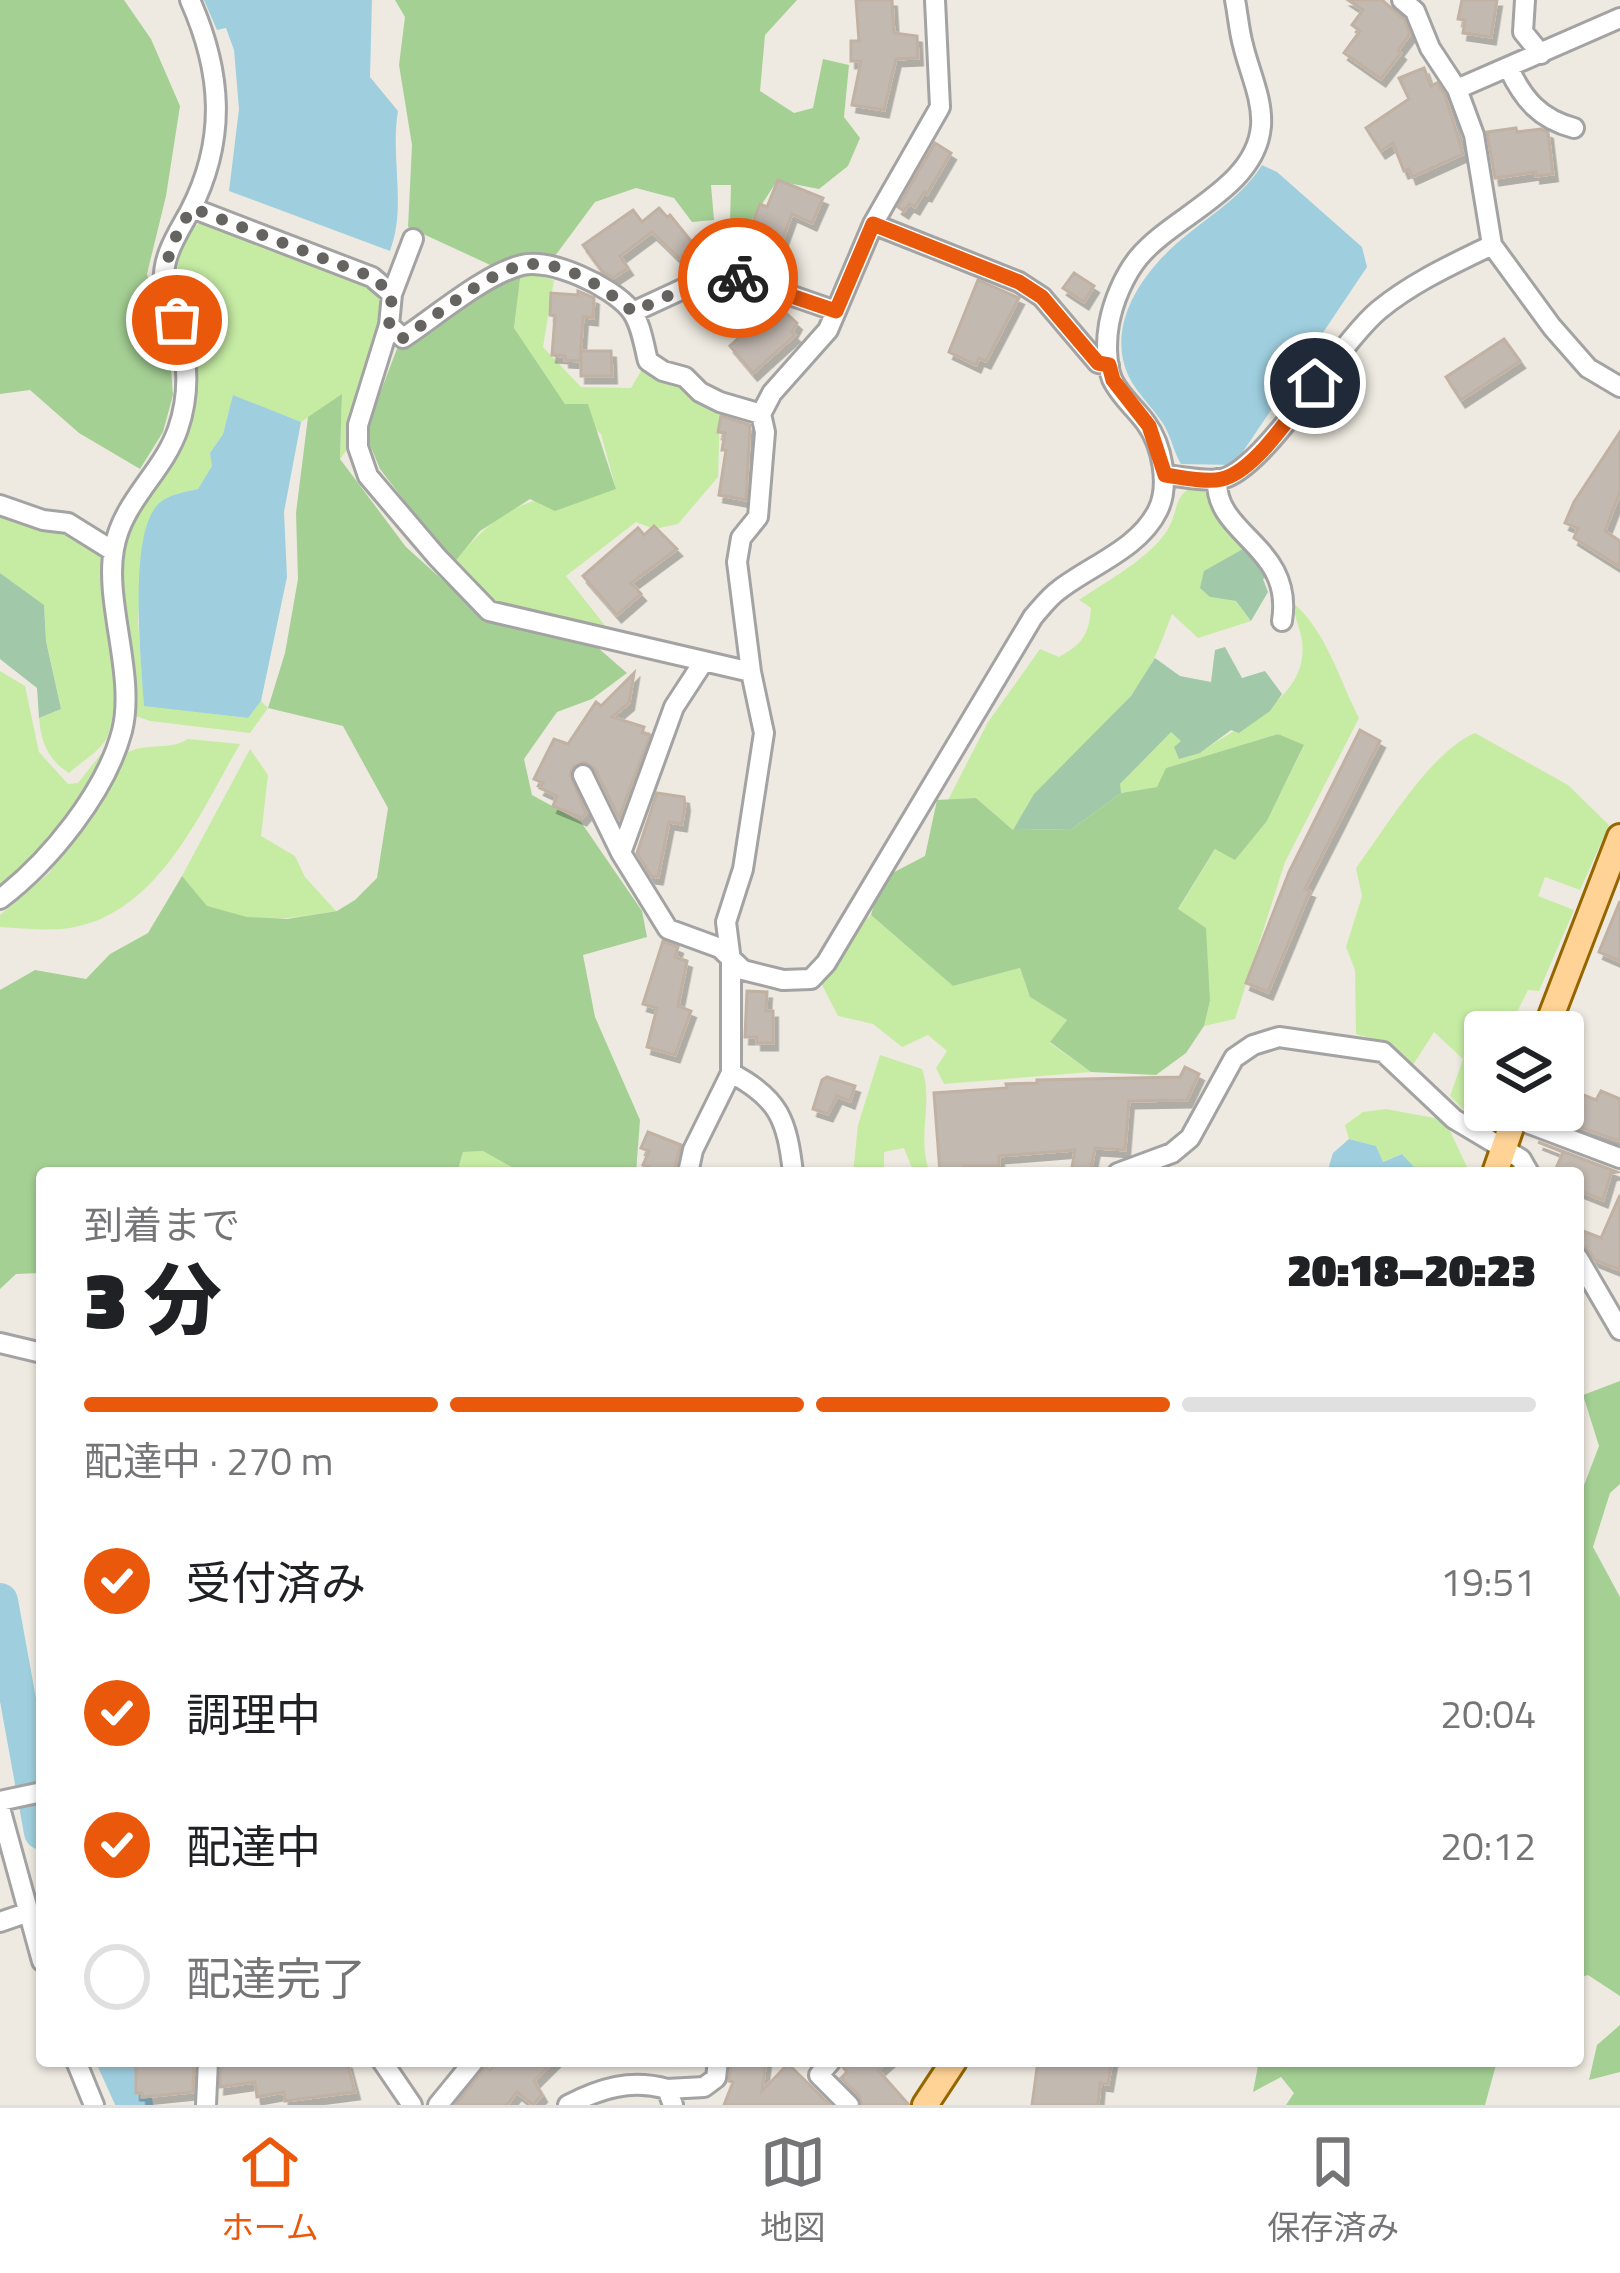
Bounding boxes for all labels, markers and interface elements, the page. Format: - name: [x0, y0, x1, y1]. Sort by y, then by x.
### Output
- courier: [678, 218, 798, 338]
- icon: bike: [705, 245, 771, 311]
- pin: [126, 269, 228, 371]
- icon: bag: [144, 287, 210, 353]
- pin: [1264, 332, 1366, 434]
- icon: home: [1282, 350, 1348, 416]
- map controls: [1464, 1011, 1584, 1131]
- button: layers: [1464, 1011, 1584, 1131]
- text: 到着まで: [84, 1195, 240, 1254]
- text: 20:18–20:23: [1287, 1235, 1536, 1303]
- text: 3 分: [84, 1240, 222, 1358]
- text: 配達中 · 270 m: [84, 1431, 333, 1490]
- icon: check: [84, 1548, 150, 1614]
- text: 受付済み: [186, 1548, 366, 1616]
- text: 19:51: [1440, 1552, 1536, 1611]
- icon: check: [84, 1680, 150, 1746]
- text: 調理中: [186, 1680, 321, 1748]
- text: 20:04: [1440, 1684, 1536, 1743]
- icon: check: [84, 1812, 150, 1878]
- text: 配達中: [186, 1812, 321, 1880]
- text: 20:12: [1440, 1816, 1536, 1875]
- text: 配達完了: [186, 1944, 366, 2012]
- tab: ホーム: [221, 2129, 319, 2252]
- tab: 地図: [760, 2129, 826, 2252]
- tab: 保存済み: [1267, 2129, 1399, 2252]

